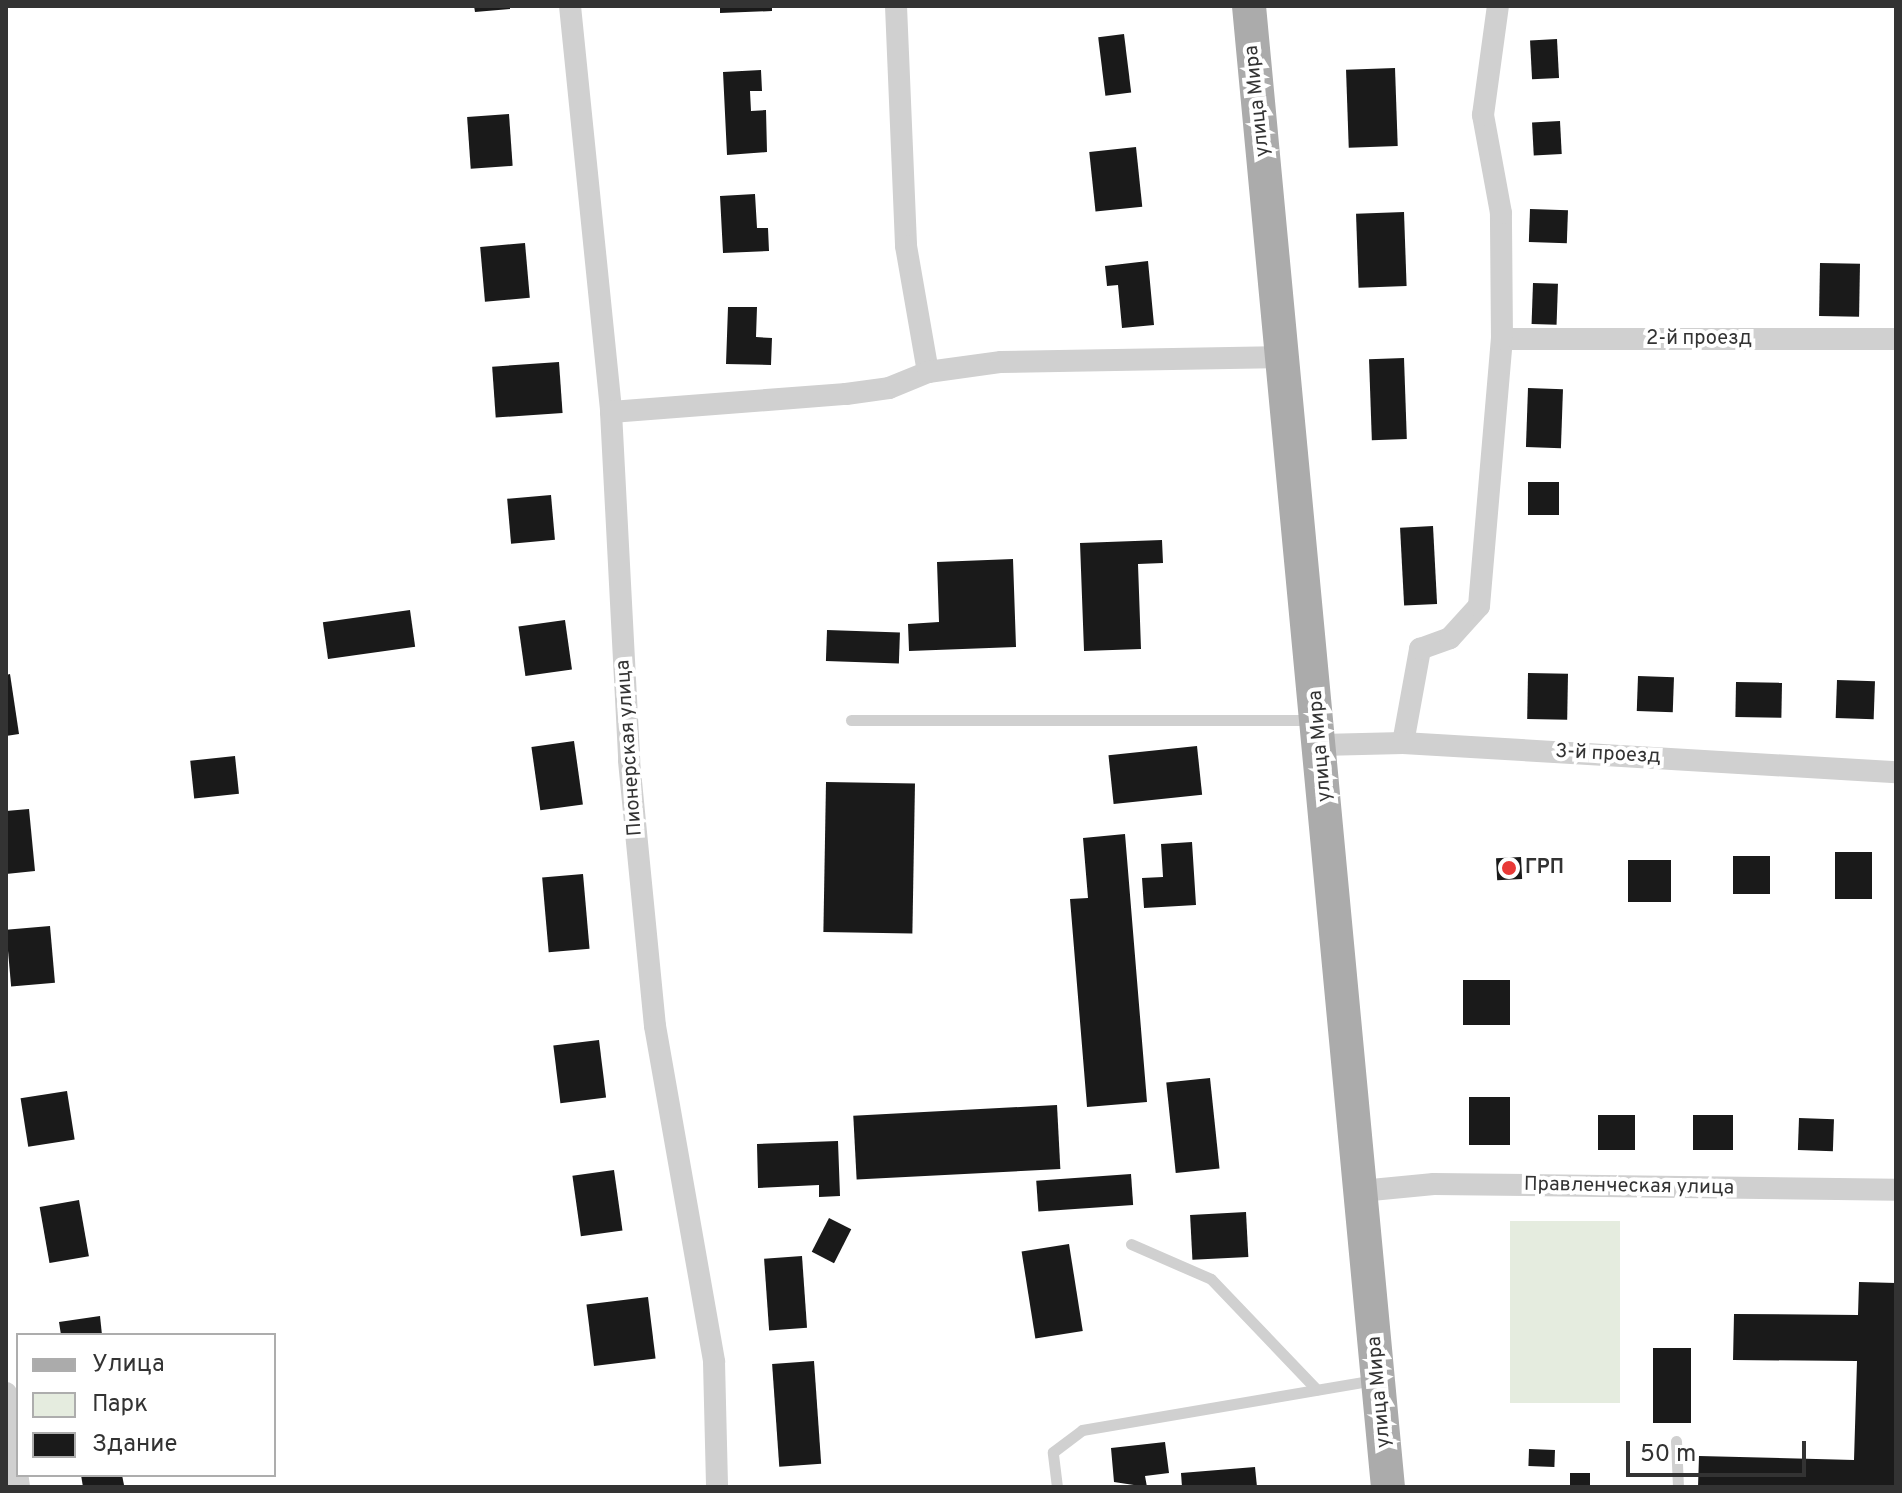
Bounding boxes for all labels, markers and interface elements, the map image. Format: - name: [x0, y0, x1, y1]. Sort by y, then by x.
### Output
- street label: улица Мира: [1240, 44, 1276, 158]
- street label: 2-й проезд: [1646, 327, 1752, 351]
- street label: Пионерская улица: [612, 659, 648, 837]
- street label: улица Мира: [1304, 689, 1338, 803]
- street label: 3-й проезд: [1555, 740, 1661, 770]
- place label: ГРП: [1525, 856, 1564, 880]
- marker: ГРП: [1500, 859, 1518, 877]
- street label: Правленческая улица: [1524, 1173, 1734, 1201]
- legend: [16, 1333, 276, 1477]
- street label: улица Мира: [1363, 1335, 1397, 1449]
- text: Улица: [92, 1350, 165, 1380]
- text: Парк: [92, 1390, 148, 1420]
- scale bar: [1630, 1425, 1810, 1475]
- text: Здание: [92, 1430, 178, 1460]
- text: 50 m: [1640, 1440, 1696, 1470]

